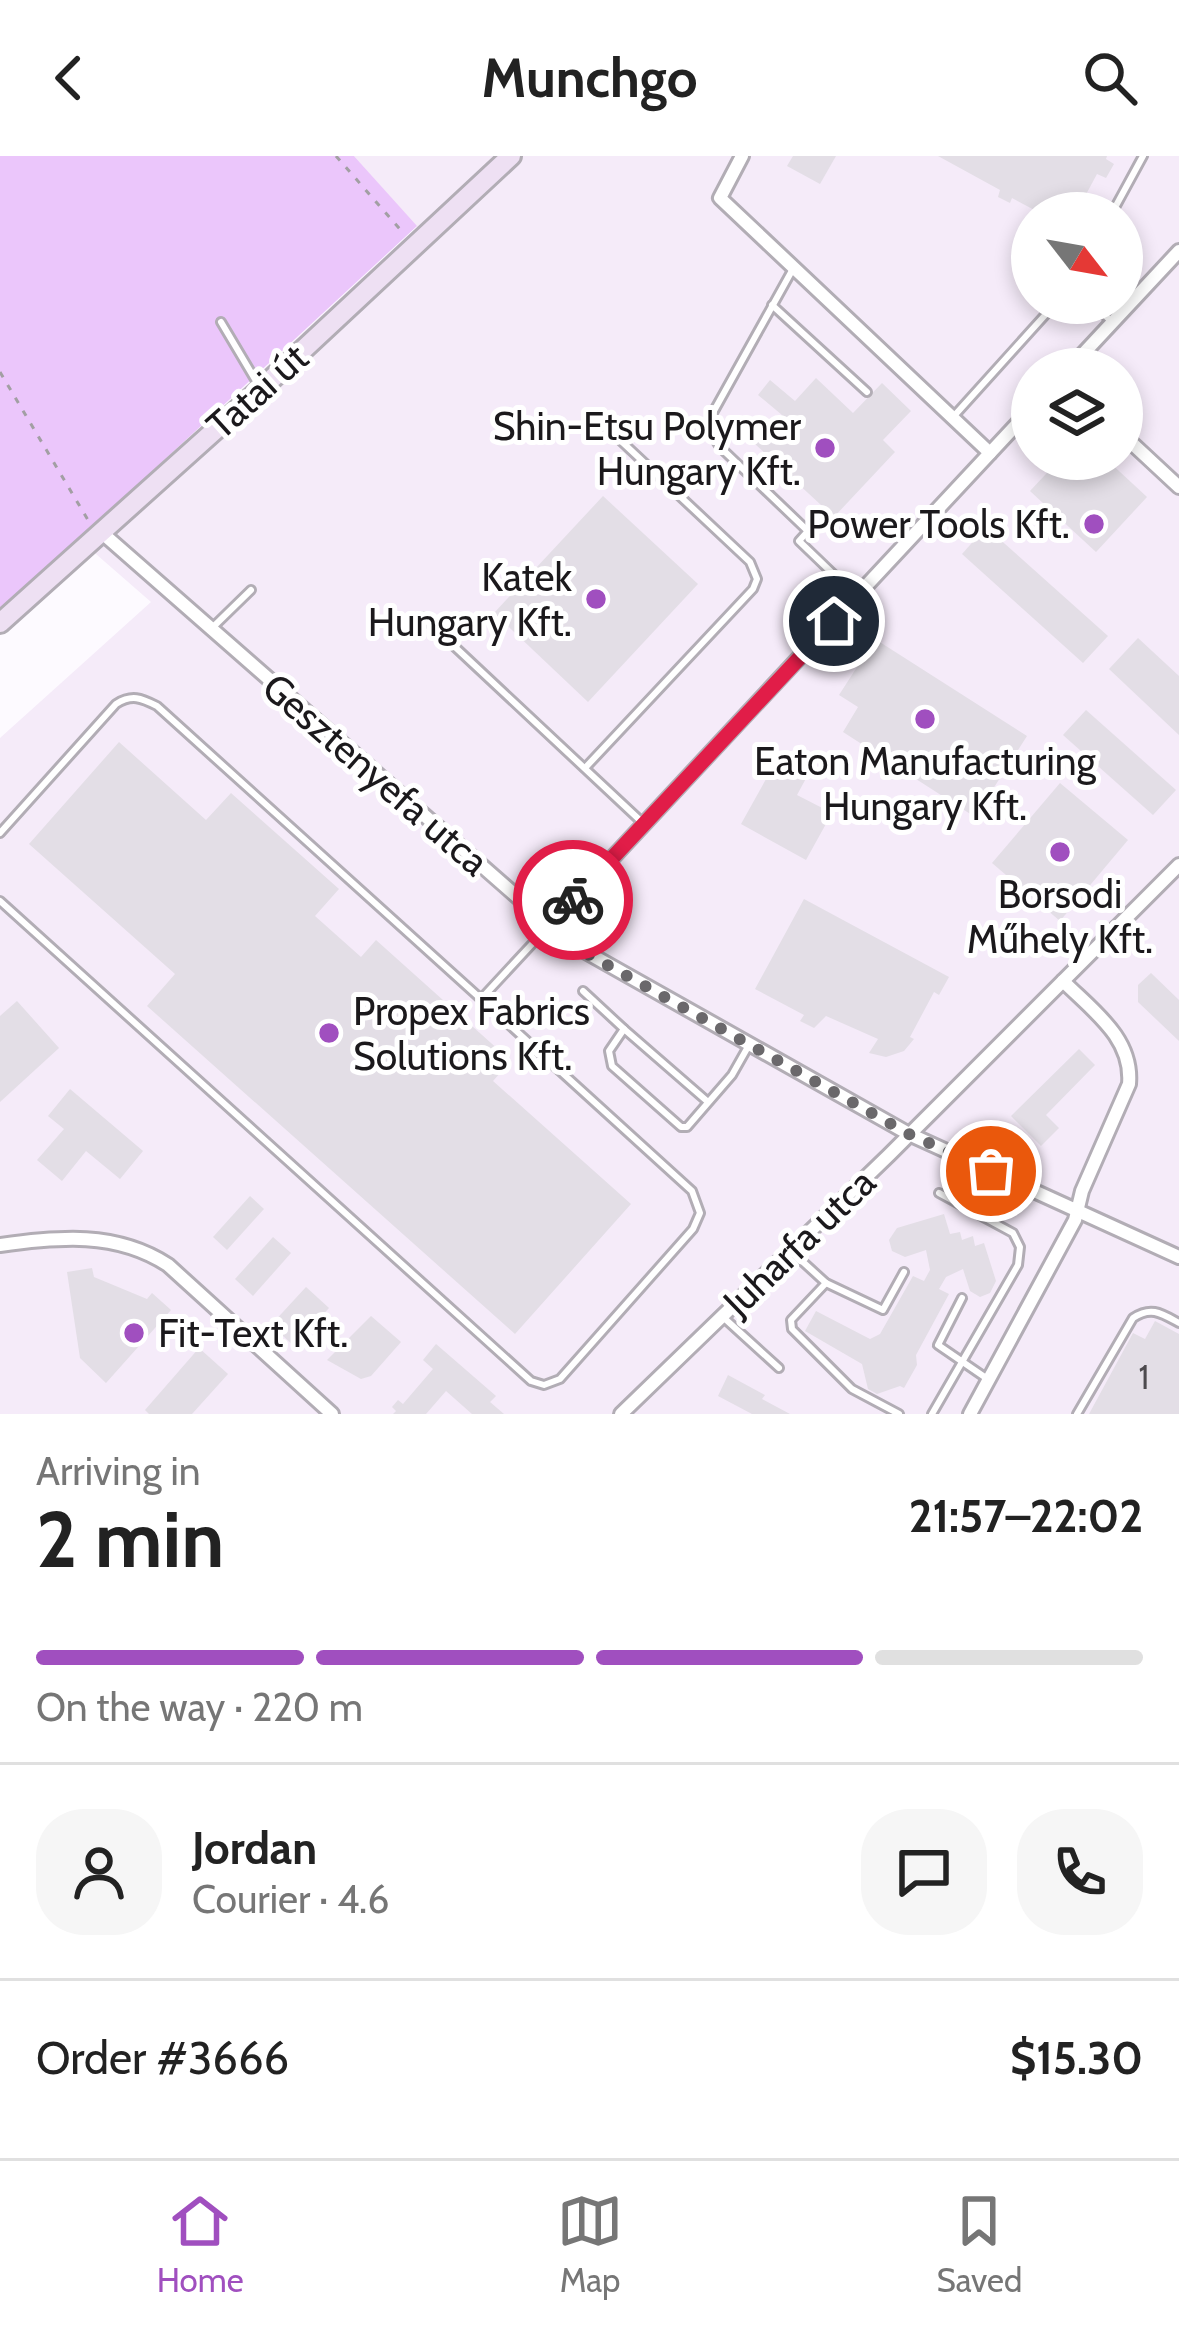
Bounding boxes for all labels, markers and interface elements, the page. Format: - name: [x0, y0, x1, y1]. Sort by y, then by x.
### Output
- icon: back: [36, 45, 102, 111]
- text: Munchgo: [482, 45, 697, 111]
- icon: search: [1077, 45, 1143, 111]
- north arrow: [1011, 192, 1143, 324]
- map controls: [1011, 192, 1143, 480]
- street label: Tatai út: [197, 333, 317, 449]
- button: layers: [1011, 348, 1143, 480]
- place label: Shin-Etsu Polymer Hungary Kft.: [493, 402, 802, 495]
- marker: Shin-Etsu Polymer Hungary Kft.: [812, 435, 838, 461]
- place label: Power Tools Kft.: [807, 500, 1070, 548]
- marker: Power Tools Kft.: [1081, 511, 1107, 537]
- place label: Katek Hungary Kft.: [368, 553, 573, 646]
- pin: [783, 570, 885, 672]
- marker: Katek Hungary Kft.: [583, 586, 609, 612]
- icon: home: [801, 588, 867, 654]
- street label: Gesztenyefa utca: [253, 663, 499, 885]
- marker: Eaton Manufacturing Hungary Kft.: [912, 706, 938, 732]
- place label: Eaton Manufacturing Hungary Kft.: [754, 737, 1097, 830]
- marker: Borsodi Műhely Kft.: [1047, 839, 1073, 865]
- courier: [513, 840, 633, 960]
- icon: bike: [540, 867, 606, 933]
- place label: Borsodi Műhely Kft.: [967, 870, 1153, 963]
- place label: Propex Fabrics Solutions Kft.: [353, 987, 590, 1080]
- marker: Propex Fabrics Solutions Kft.: [316, 1020, 342, 1046]
- pin: [940, 1120, 1042, 1222]
- icon: bag: [958, 1138, 1024, 1204]
- street label: Juharfa utca: [712, 1158, 885, 1327]
- place label: Fit-Text Kft.: [158, 1309, 348, 1357]
- marker: Fit-Text Kft.: [121, 1320, 147, 1346]
- house number: 1: [1139, 1357, 1149, 1397]
- text: Arriving in: [36, 1447, 200, 1495]
- text: 21:57–22:02: [909, 1489, 1143, 1543]
- text: 2 min: [36, 1492, 224, 1587]
- text: On the way · 220 m: [36, 1683, 363, 1731]
- button: person: [36, 1809, 162, 1935]
- button: chat: [861, 1809, 987, 1935]
- button: phone: [1017, 1809, 1143, 1935]
- text: Jordan: [192, 1821, 317, 1875]
- text: Courier · 4.6: [192, 1875, 389, 1923]
- text: Order #3666: [36, 2031, 289, 2085]
- text: $15.30: [1010, 2031, 1143, 2085]
- tab: Home: [157, 2188, 244, 2300]
- tab: Map: [557, 2188, 623, 2300]
- tab: Saved: [937, 2188, 1022, 2300]

